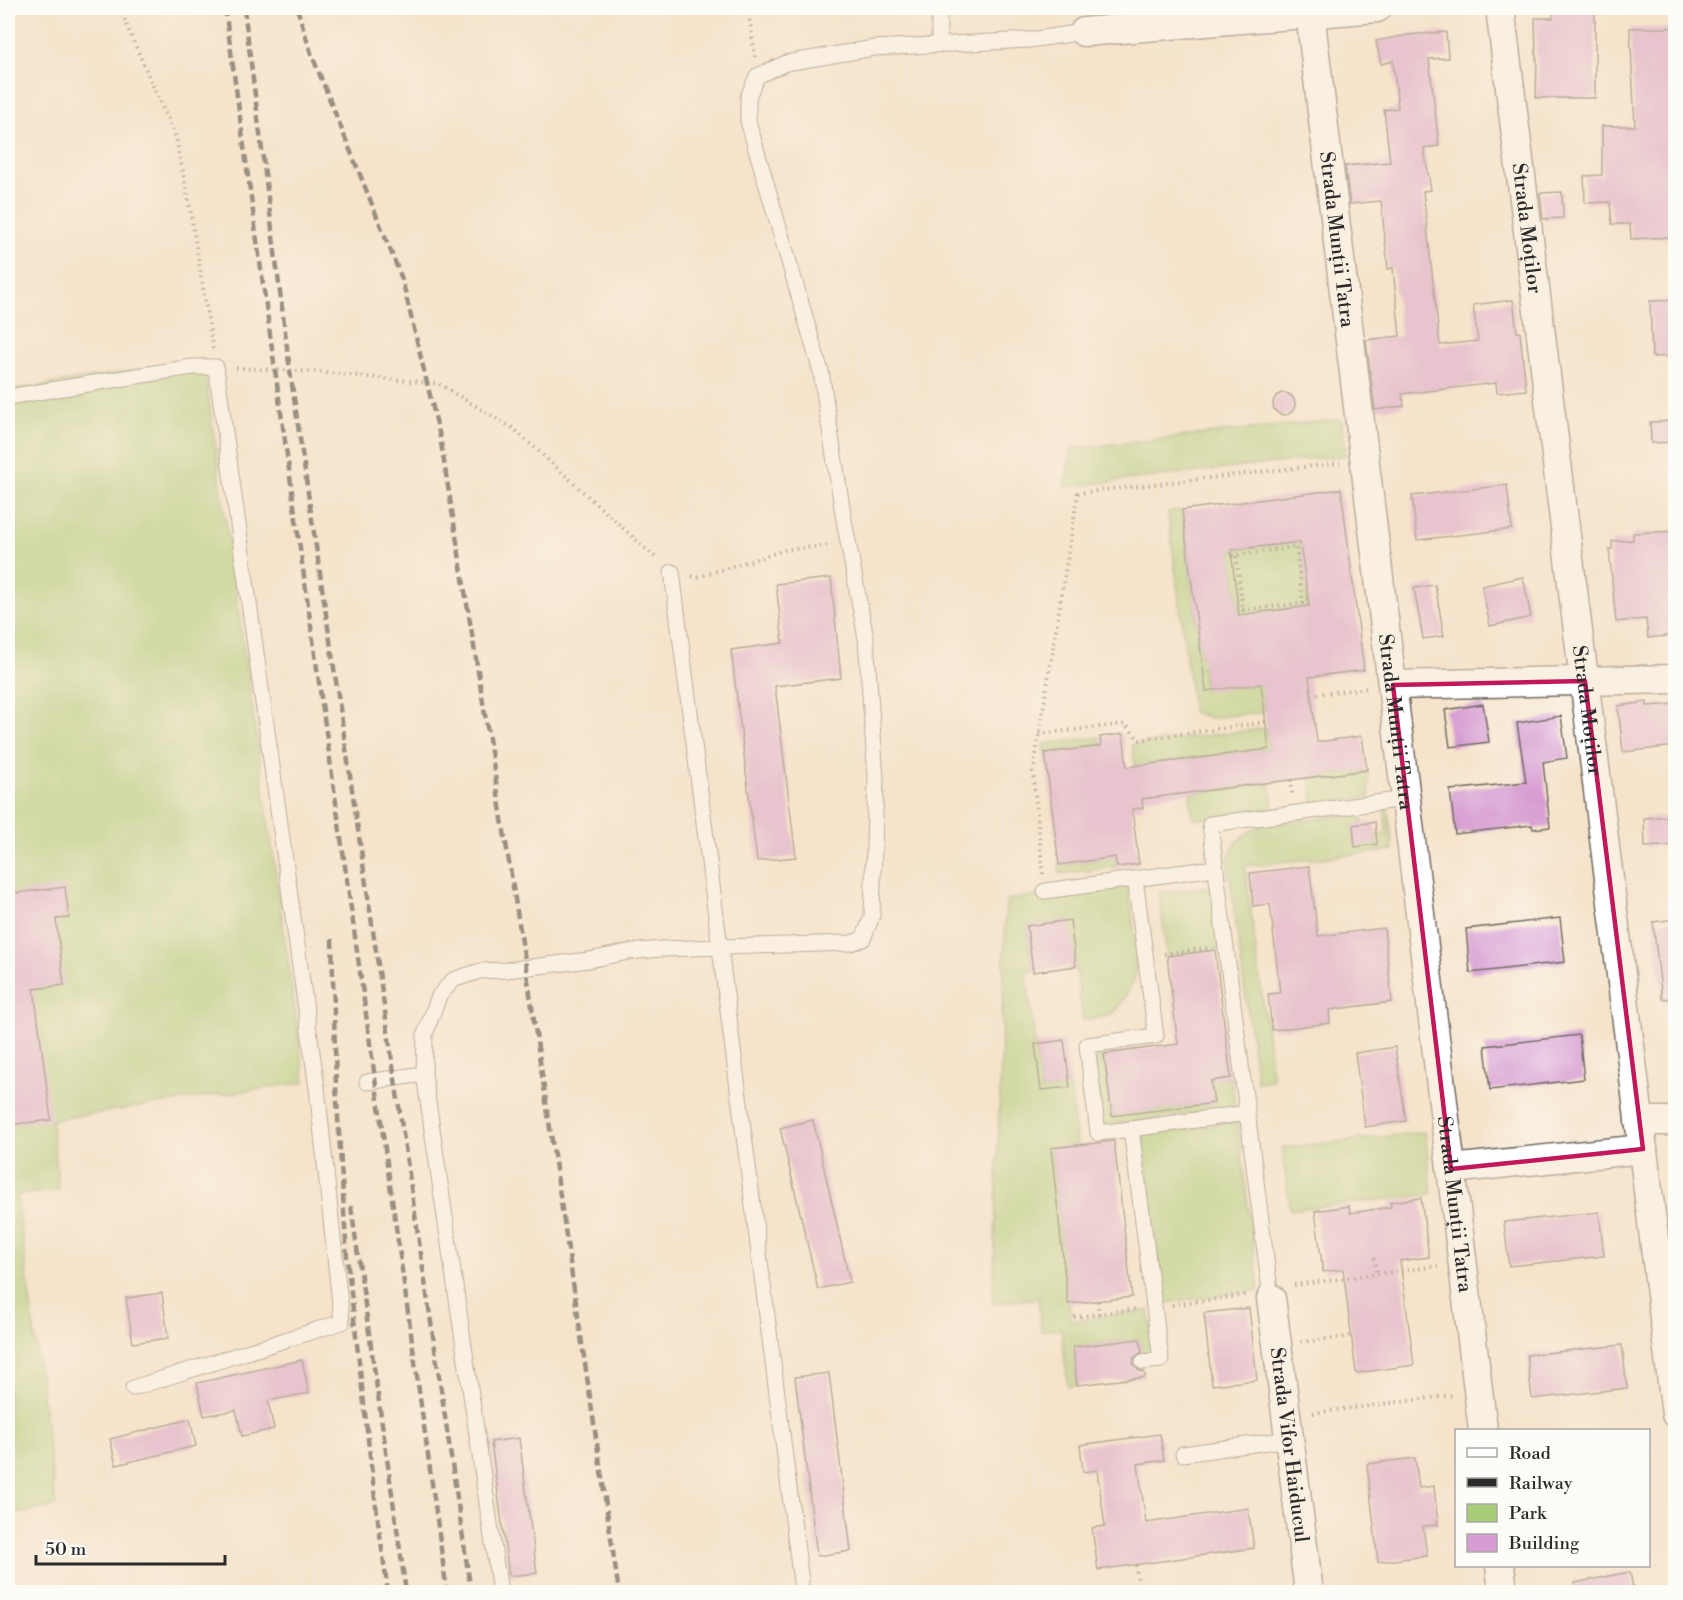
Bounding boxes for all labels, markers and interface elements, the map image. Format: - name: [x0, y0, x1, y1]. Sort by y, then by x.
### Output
- street label: Strada Munții Tatra: [1313, 150, 1359, 330]
- street label: Strada Moților: [1506, 162, 1547, 295]
- street label: Strada Munții Tatra: [1372, 632, 1418, 812]
- street label: Strada Moților: [1566, 644, 1607, 778]
- street label: Strada Munții Tatra: [1431, 1115, 1477, 1295]
- street label: Strada Vifor Haiducul: [1263, 1346, 1313, 1544]
- legend: [1455, 1429, 1650, 1567]
- text: Road: [1509, 1442, 1552, 1465]
- text: Railway: [1509, 1472, 1573, 1495]
- text: Park: [1509, 1502, 1548, 1525]
- scale bar: [36, 1528, 225, 1566]
- text: Building: [1508, 1532, 1580, 1555]
- text: 50 m: [45, 1538, 87, 1561]

